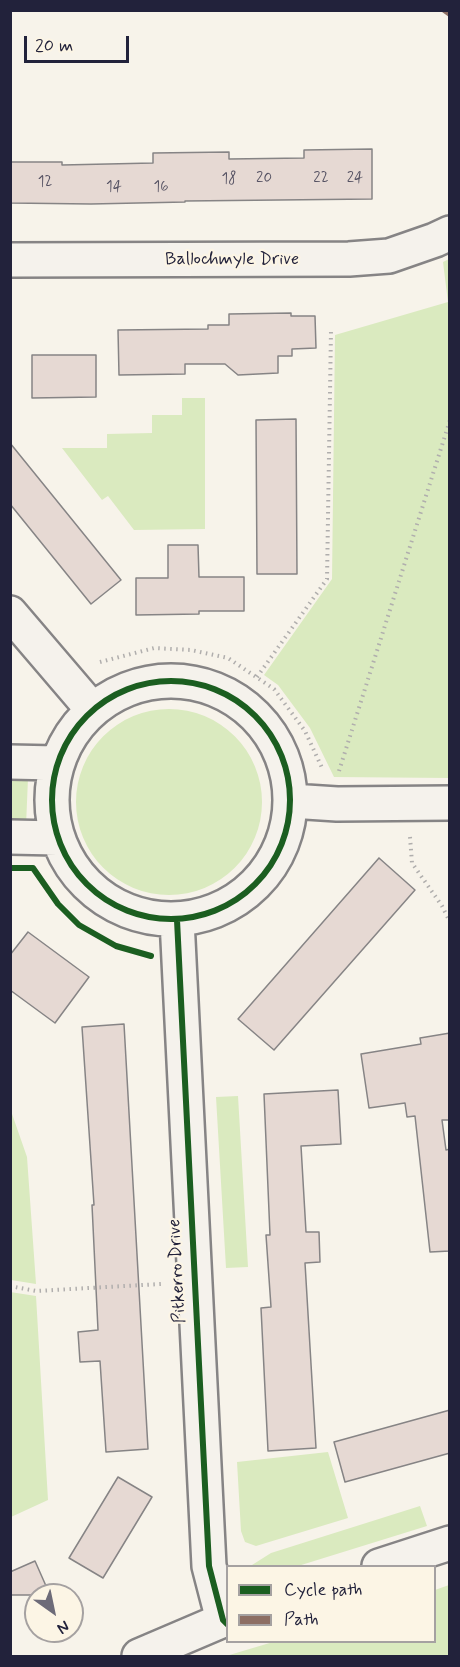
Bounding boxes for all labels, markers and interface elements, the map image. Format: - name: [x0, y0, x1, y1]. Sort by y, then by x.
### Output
- scale bar: [27, 24, 132, 62]
- text: 20 m: [35, 34, 73, 58]
- house number: 20: [256, 170, 272, 188]
- house number: 22: [313, 170, 329, 188]
- house number: 24: [347, 170, 363, 188]
- house number: 18: [222, 171, 236, 189]
- house number: 12: [38, 174, 52, 192]
- house number: 14: [106, 179, 122, 197]
- house number: 16: [154, 179, 168, 197]
- street label: Ballochmyle Drive: [165, 249, 299, 271]
- street label: Pitkerro Drive: [164, 1218, 192, 1324]
- legend: [226, 1565, 436, 1643]
- text: Cycle path: [284, 1578, 362, 1602]
- north arrow: [24, 1583, 84, 1643]
- text: Path: [284, 1608, 319, 1632]
- text: N: [53, 1615, 73, 1639]

